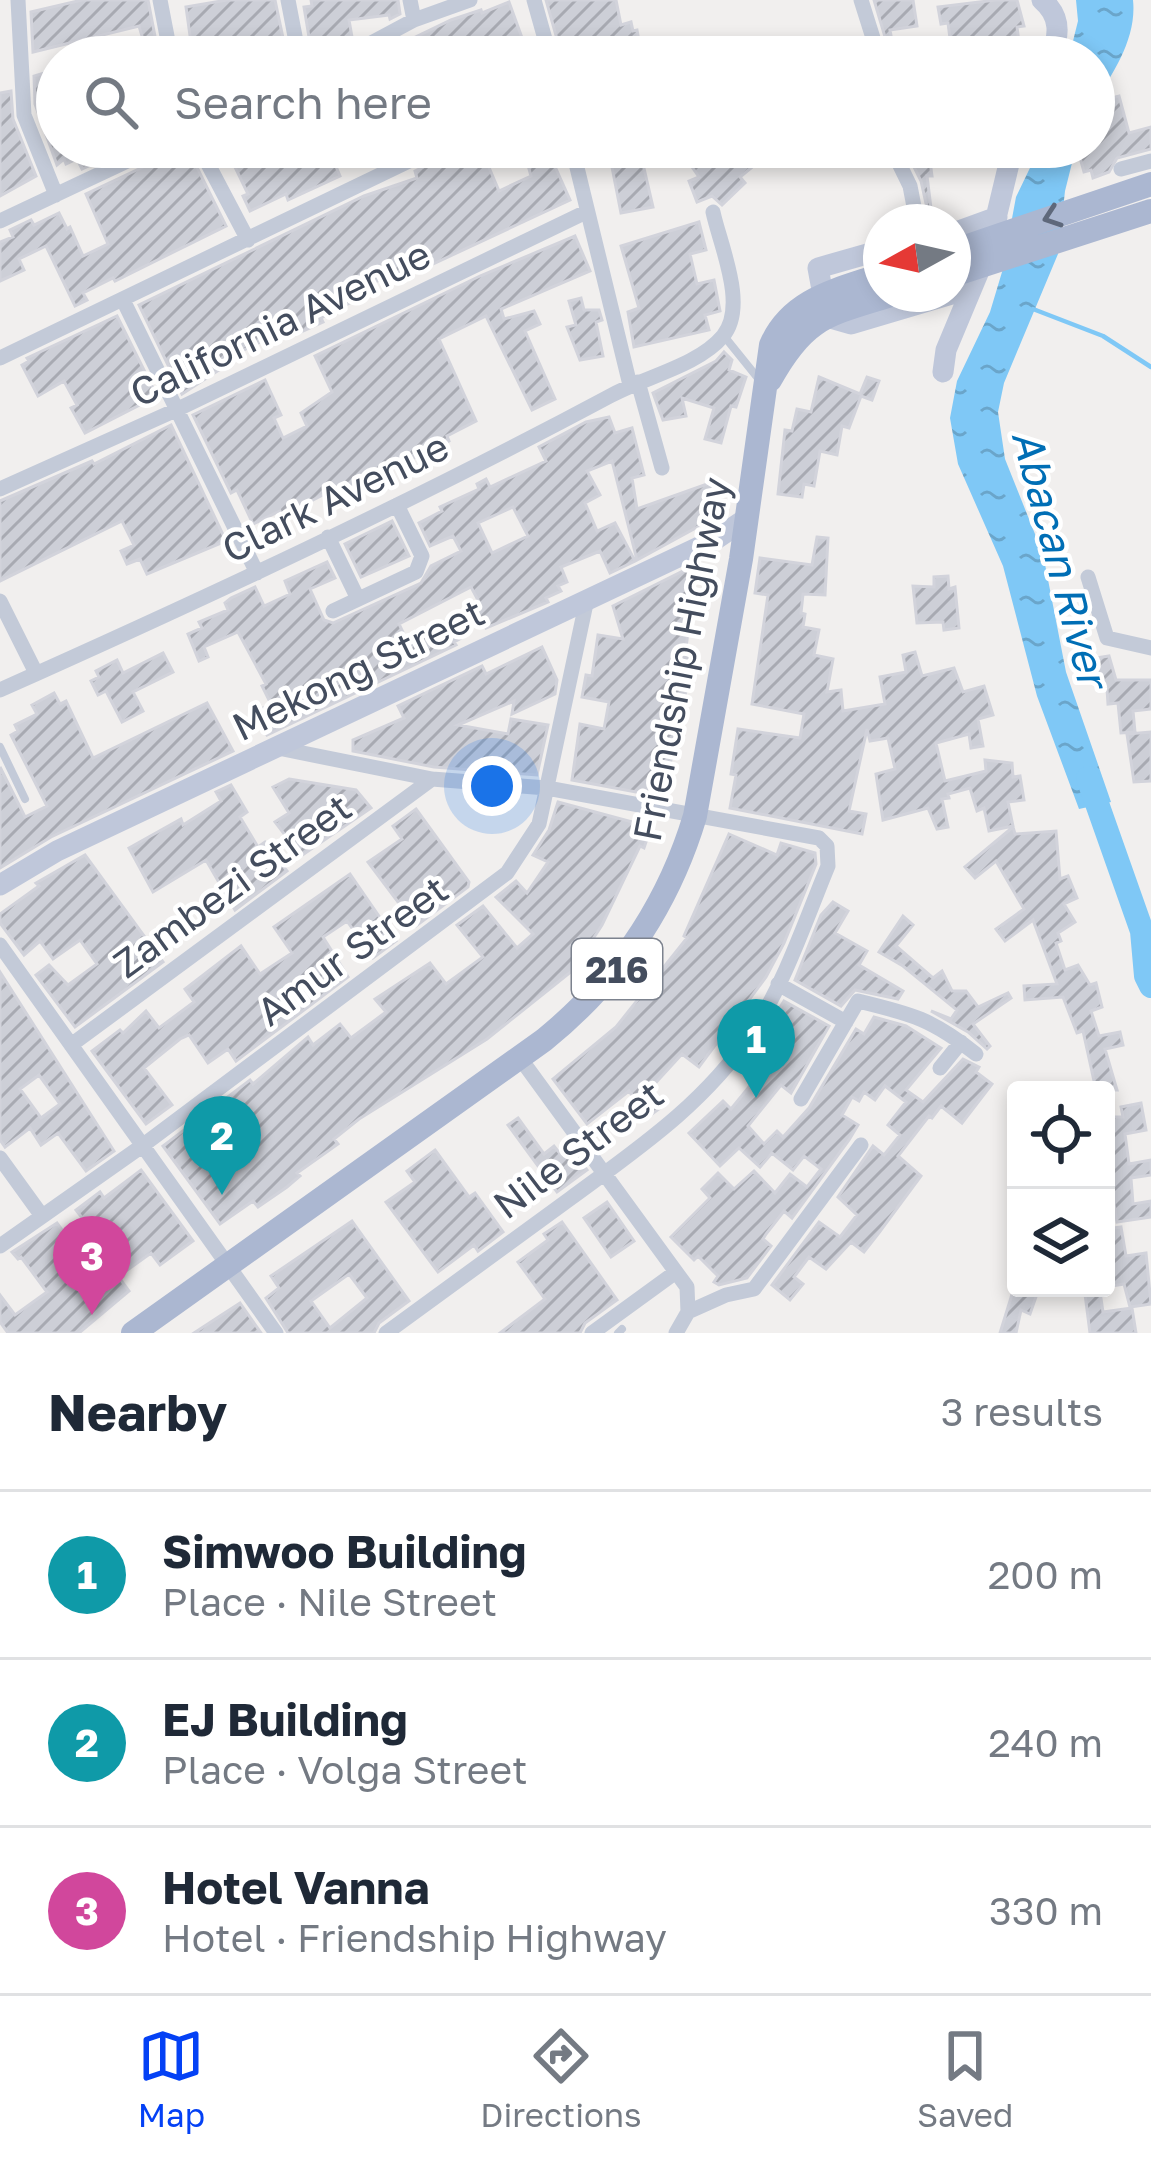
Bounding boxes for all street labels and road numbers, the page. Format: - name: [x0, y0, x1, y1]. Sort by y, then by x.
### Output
- street label: California Avenue: [122, 230, 438, 416]
- street label: Clark Avenue: [214, 422, 456, 572]
- street label: Friendship Highway: [623, 473, 739, 845]
- street label: Mekong Street: [225, 588, 491, 750]
- street label: Zambezi Street: [104, 783, 360, 987]
- street label: Amur Street: [247, 865, 457, 1035]
- road number: 216: [572, 939, 662, 999]
- street label: Nile Street: [484, 1070, 672, 1228]

